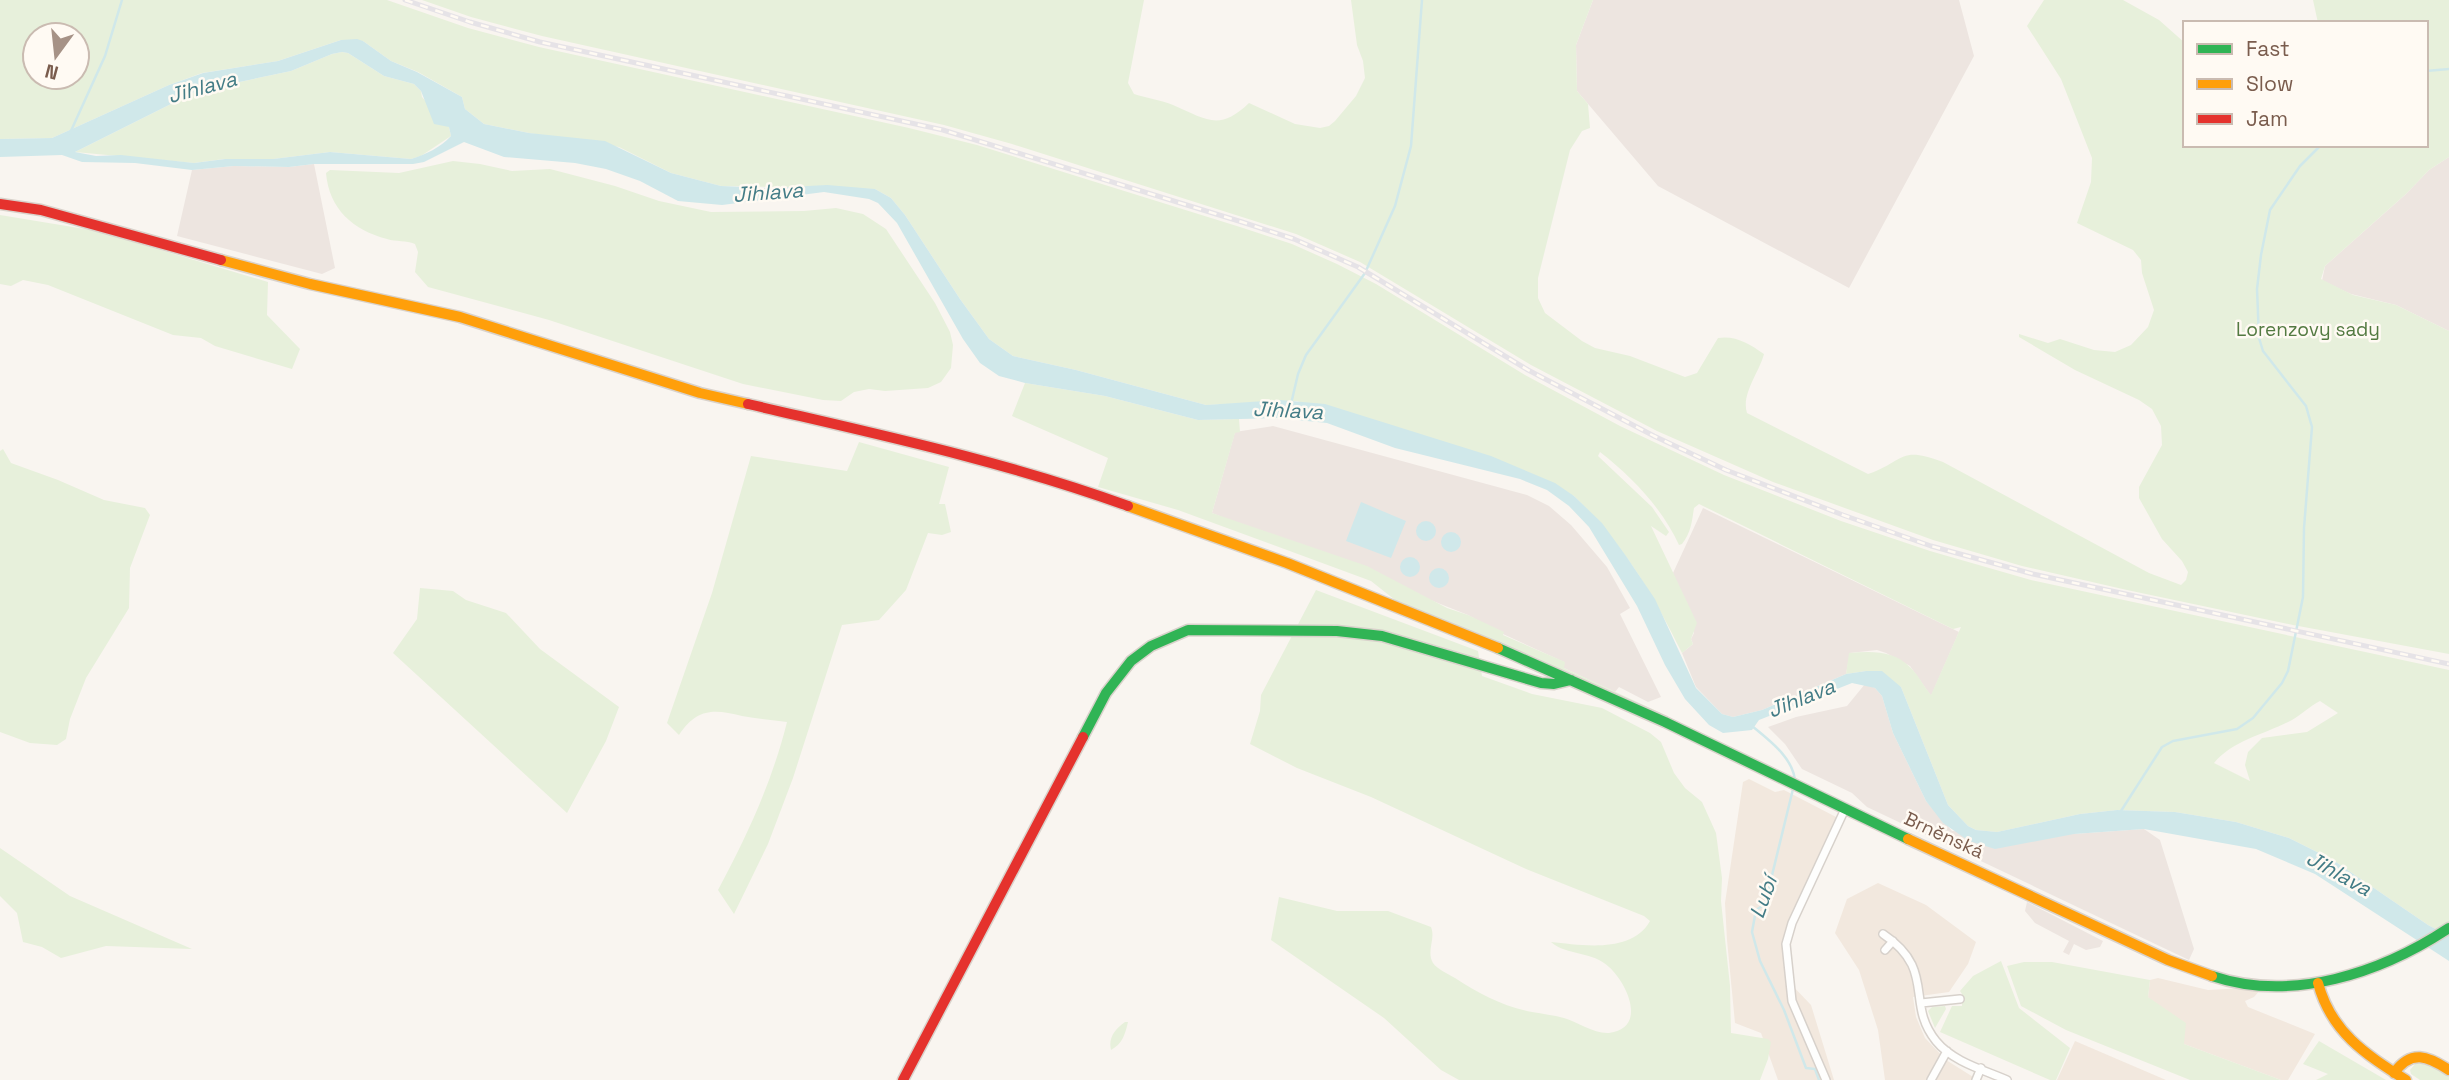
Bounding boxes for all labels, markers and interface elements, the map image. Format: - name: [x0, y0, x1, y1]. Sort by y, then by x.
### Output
- north arrow: [21, 21, 91, 91]
- legend: [2183, 21, 2428, 147]
- text: Fast: [2246, 35, 2290, 62]
- text: N: [42, 58, 61, 86]
- water label: Jihlava: [165, 65, 240, 109]
- text: Slow: [2246, 70, 2294, 97]
- text: Jam: [2246, 105, 2288, 132]
- water label: Jihlava: [732, 176, 805, 208]
- park label: Lorenzovy sady: [2236, 317, 2380, 342]
- water label: Jihlava: [1252, 395, 1325, 425]
- water label: Jihlava: [1763, 672, 1839, 724]
- street label: Brněnská: [1900, 806, 1988, 864]
- water label: Jihlava: [2302, 844, 2377, 902]
- water label: Lubí: [1743, 869, 1784, 922]

